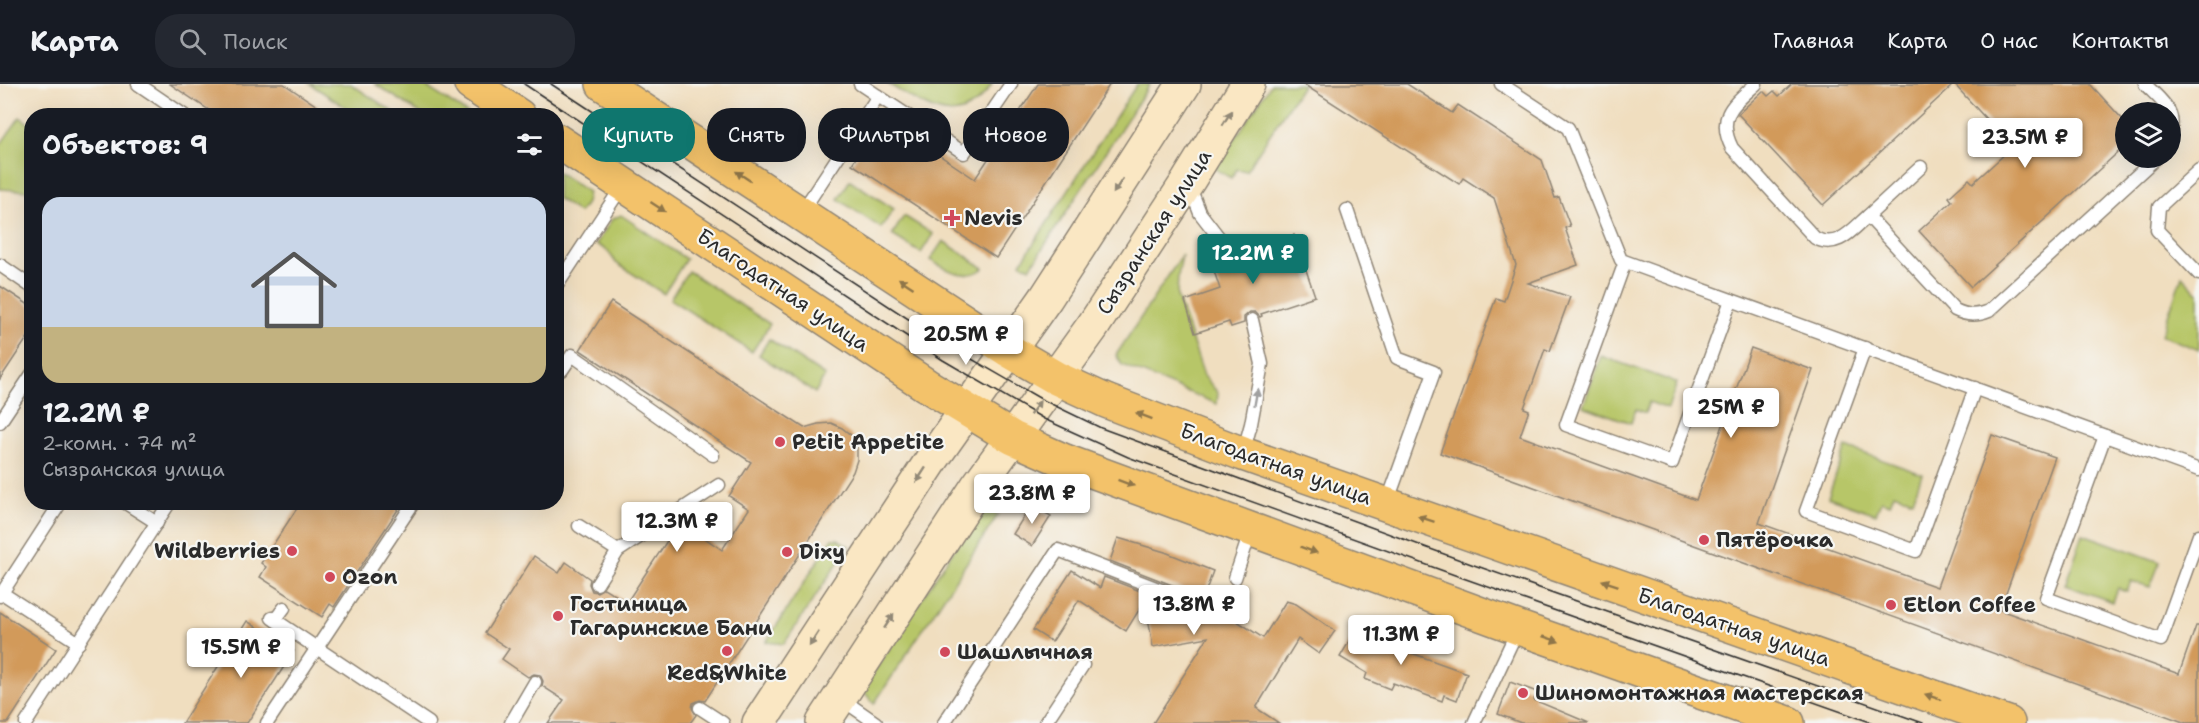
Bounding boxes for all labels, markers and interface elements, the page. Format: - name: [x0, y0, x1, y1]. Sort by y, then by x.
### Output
- search box: [155, 14, 575, 68]
- text: Карта: [30, 22, 119, 60]
- icon: search: [176, 25, 209, 58]
- text: Поиск: [224, 27, 288, 56]
- text: Главная: [1773, 27, 1854, 55]
- text: Карта: [1887, 27, 1947, 55]
- text: О нас: [1980, 27, 2038, 55]
- text: Контакты: [2071, 27, 2169, 55]
- map controls: [2115, 102, 2181, 168]
- button: layers: [2115, 102, 2181, 168]
- chip: Купить: [582, 108, 695, 162]
- chip: Снять: [707, 108, 806, 162]
- chip: Фильтры: [818, 108, 951, 162]
- chip: Новое: [963, 108, 1069, 162]
- one-way arrow: [1221, 110, 1232, 126]
- pin: 23.5M ₽: [1970, 118, 2080, 169]
- text: 23.5M ₽: [1982, 124, 2068, 150]
- text: Объектов: 9: [42, 127, 208, 162]
- icon: filters: [513, 128, 546, 161]
- street label: Сызранская улица: [1090, 144, 1218, 320]
- one-way arrow: [736, 170, 752, 182]
- one-way arrow: [1113, 178, 1124, 194]
- one-way arrow: [650, 201, 666, 212]
- place label: Nevis: [964, 204, 1023, 232]
- marker: Nevis: [945, 211, 959, 225]
- street label: Благодатная улица: [692, 222, 874, 358]
- pin: 12.2M ₽: [1198, 234, 1308, 285]
- icon: home: [240, 236, 348, 344]
- text: 12.2M ₽: [1211, 240, 1295, 266]
- one-way arrow: [898, 278, 915, 289]
- pin: 20.5M ₽: [911, 315, 1021, 366]
- text: 20.5M ₽: [923, 321, 1009, 347]
- one-way arrow: [1252, 387, 1261, 406]
- pin: 25M ₽: [1689, 388, 1773, 439]
- text: 25M ₽: [1697, 394, 1765, 420]
- text: 12.2M ₽: [42, 395, 150, 430]
- one-way arrow: [1028, 400, 1040, 415]
- one-way arrow: [1135, 411, 1153, 420]
- street label: Благодатная улица: [1176, 416, 1376, 512]
- place label: Petit Appetite: [792, 428, 944, 456]
- text: 2-комн. · 74 m²: [42, 430, 197, 456]
- marker: Petit Appetite: [773, 435, 787, 449]
- text: Сызранская улица: [42, 456, 225, 482]
- one-way arrow: [915, 467, 927, 483]
- pin: 23.8M ₽: [977, 474, 1087, 525]
- one-way arrow: [1117, 478, 1135, 488]
- text: 23.8M ₽: [988, 480, 1076, 506]
- pin: 12.3M ₽: [622, 502, 732, 553]
- text: 12.3M ₽: [635, 508, 719, 534]
- one-way arrow: [1417, 513, 1435, 523]
- place label: Пятёрочка: [1716, 526, 1834, 554]
- marker: Пятёрочка: [1697, 533, 1711, 547]
- place label: Wildberries: [154, 537, 280, 565]
- place label: Dixy: [799, 538, 845, 566]
- marker: Wildberries: [285, 544, 299, 558]
- marker: Dixy: [780, 545, 794, 559]
- one-way arrow: [1300, 545, 1318, 555]
- place label: Ozon: [342, 563, 397, 591]
- marker: Ozon: [323, 570, 337, 584]
- one-way arrow: [1601, 578, 1619, 588]
- street label: Благодатная улица: [1634, 581, 1834, 673]
- pin: 13.8M ₽: [1139, 585, 1249, 636]
- place label: Гостиница Гагаринские Бани: [570, 590, 773, 642]
- text: 13.8M ₽: [1153, 591, 1235, 617]
- place label: Etlon Coffee: [1903, 591, 2036, 619]
- marker: Etlon Coffee: [1884, 598, 1898, 612]
- marker: Гостиница Гагаринские Бани: [551, 609, 565, 623]
- one-way arrow: [883, 614, 895, 630]
- pin: 11.3M ₽: [1346, 615, 1456, 666]
- text: 11.3M ₽: [1362, 621, 1440, 647]
- pin: 15.5M ₽: [186, 628, 296, 679]
- one-way arrow: [809, 630, 820, 647]
- text: 15.5M ₽: [201, 634, 281, 660]
- one-way arrow: [1542, 635, 1560, 645]
- place label: Шашлычная: [957, 638, 1093, 666]
- marker: Red&White: [720, 644, 734, 658]
- marker: Шашлычная: [938, 645, 952, 659]
- place label: Red&White: [667, 659, 787, 687]
- place label: Шиномонтажная мастерская: [1535, 679, 1864, 707]
- marker: Шиномонтажная мастерская: [1516, 686, 1530, 700]
- one-way arrow: [1924, 691, 1942, 701]

